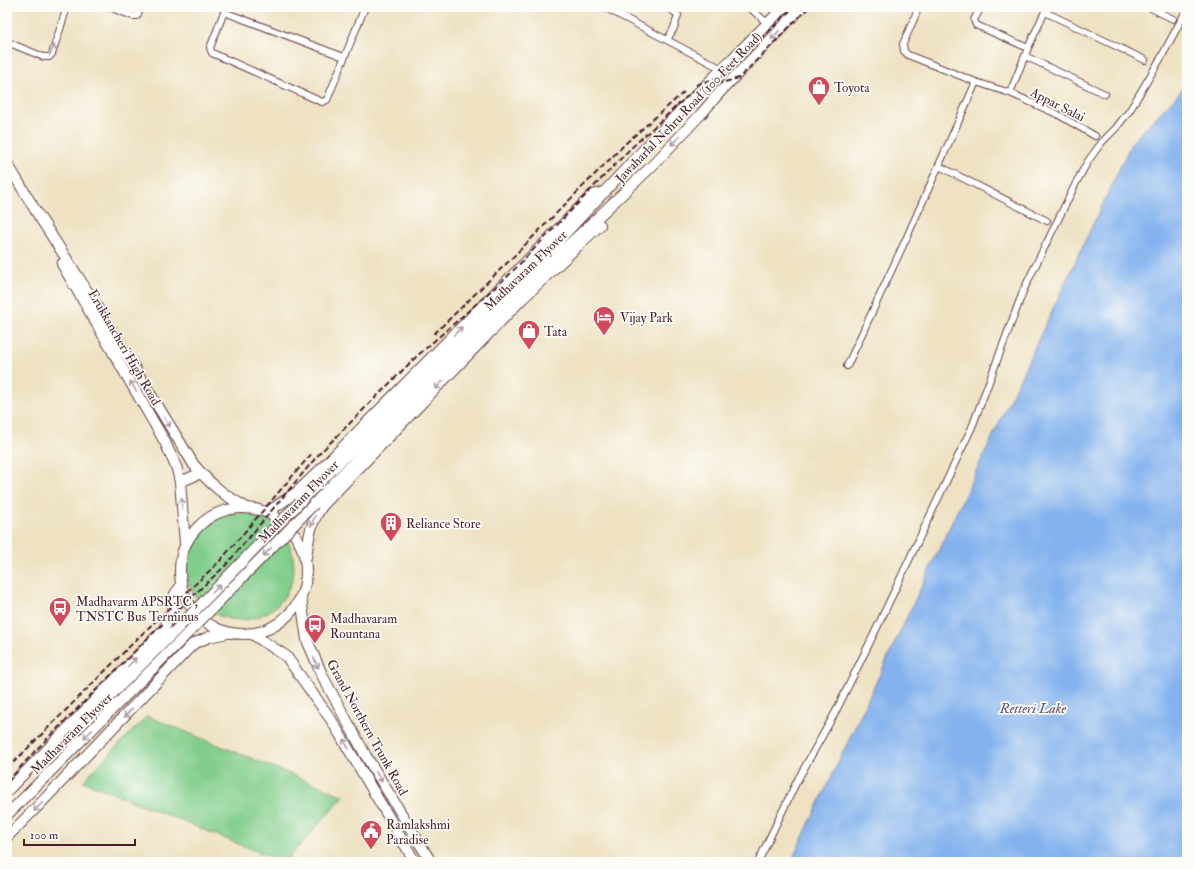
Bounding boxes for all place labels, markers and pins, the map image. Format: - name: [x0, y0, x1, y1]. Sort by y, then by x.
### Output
- shop icon: Toyota: [806, 74, 832, 107]
- place label: Toyota: [834, 80, 870, 97]
- hotel icon: Vijay Park: [591, 304, 617, 337]
- place label: Vijay Park: [620, 310, 674, 327]
- shop icon: Tata: [516, 318, 542, 351]
- place label: Tata: [544, 324, 568, 340]
- building icon: Reliance Store: [378, 510, 404, 543]
- place label: Reliance Store: [406, 516, 481, 532]
- place label: Madhavarm APSRTC , TNSTC Bus Terminus: [76, 594, 199, 625]
- bus stop icon: Madhavarm APSRTC , TNSTC Bus Terminus: [47, 595, 73, 628]
- place label: Madhavaram Rountana: [330, 611, 397, 642]
- bus stop icon: Madhavaram Rountana: [302, 612, 328, 645]
- place label: Ramlakshmi Paradise: [386, 817, 451, 848]
- public building icon: Ramlakshmi Paradise: [358, 818, 384, 851]

